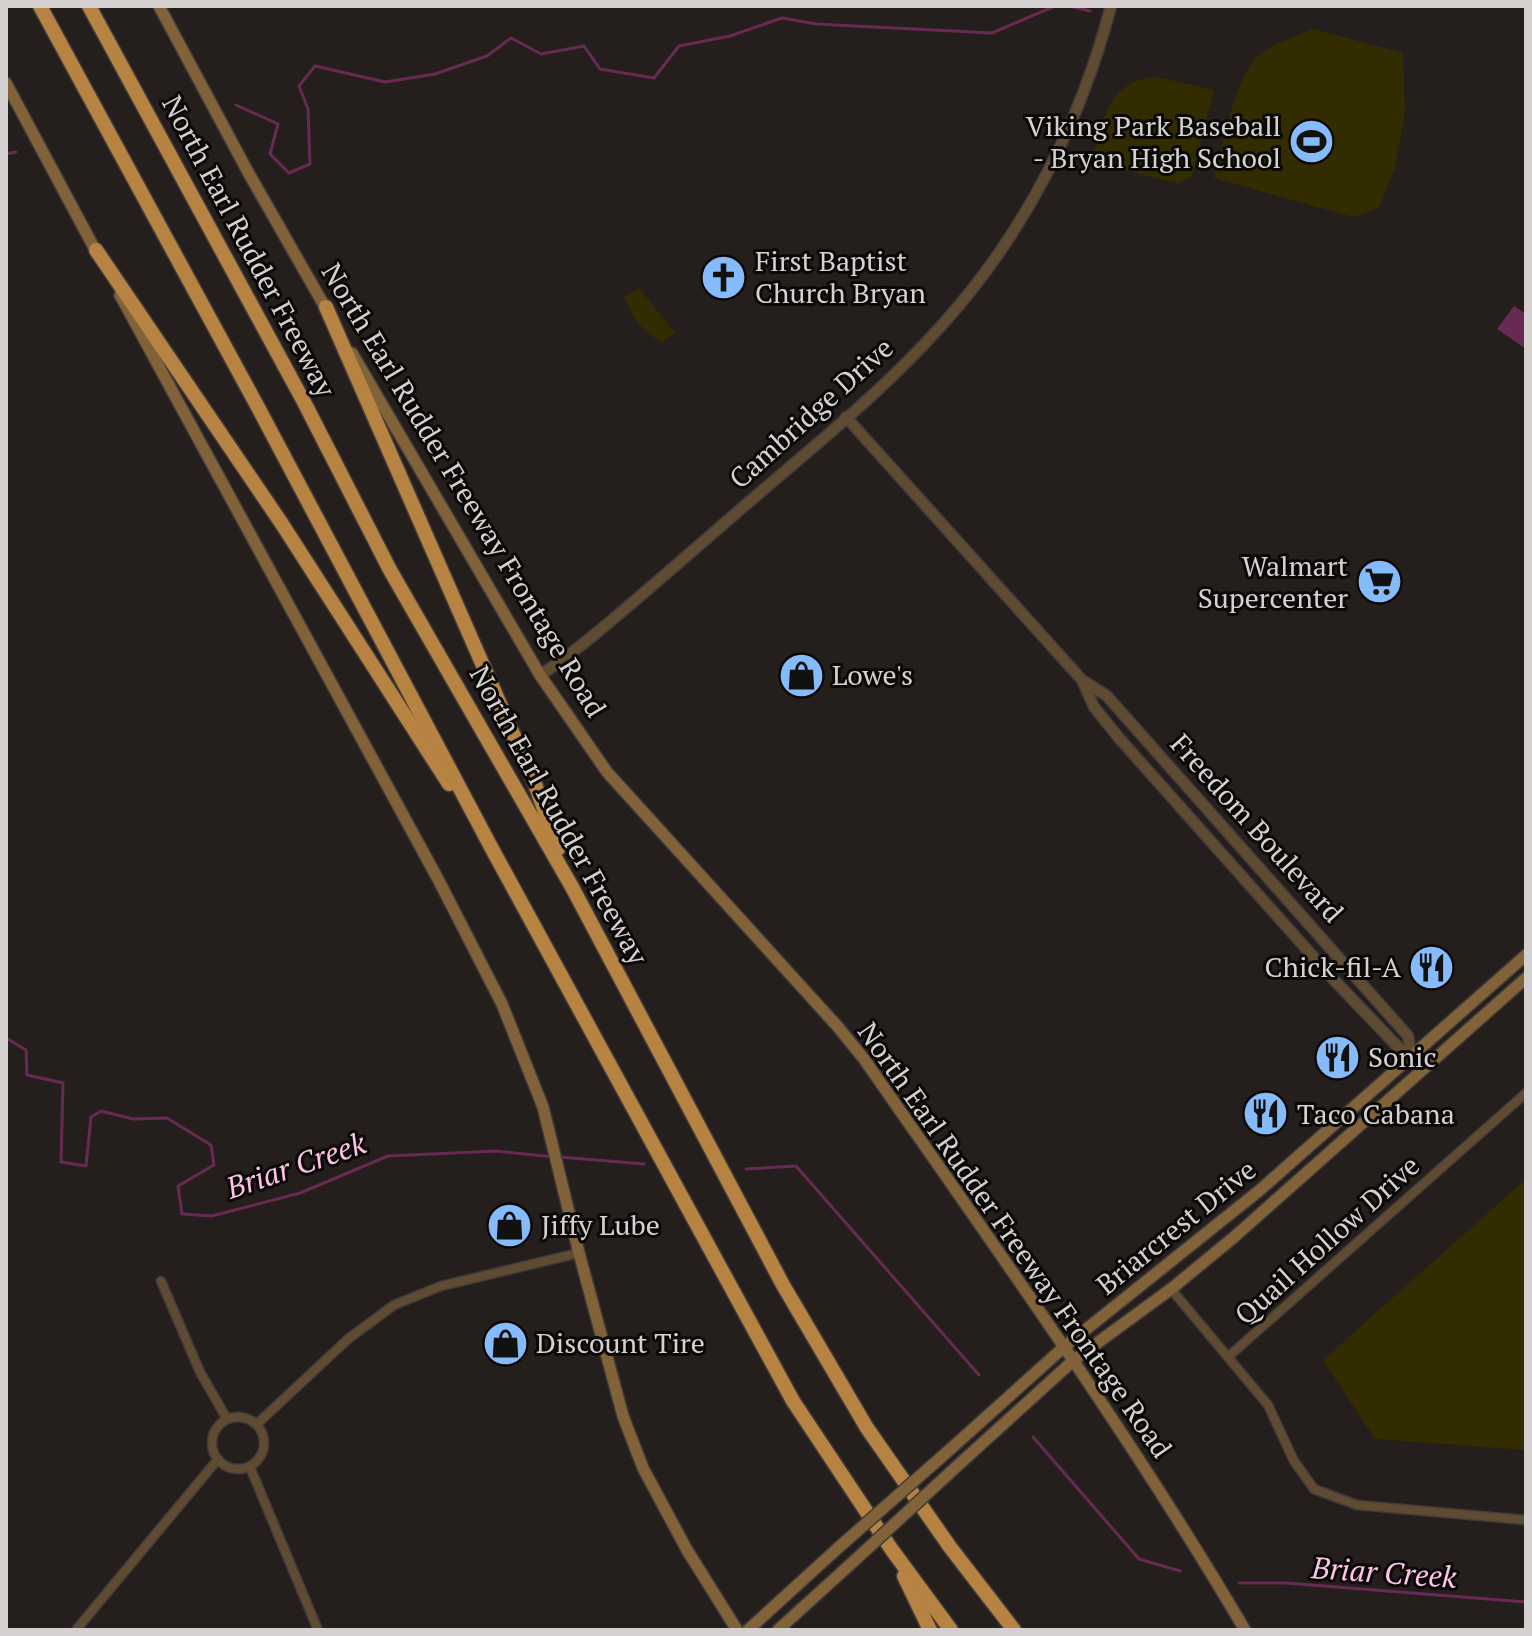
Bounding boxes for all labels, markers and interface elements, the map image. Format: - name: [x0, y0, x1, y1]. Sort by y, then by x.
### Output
- street label: North Earl Rudder Freeway: [154, 89, 345, 404]
- place label: Viking Park Baseball - Bryan High School: [1026, 107, 1281, 176]
- sports icon: Viking Park Baseball - Bryan High School: [1288, 118, 1336, 166]
- place label: First Baptist Church Bryan: [755, 242, 926, 311]
- church icon: First Baptist Church Bryan: [700, 253, 748, 301]
- street label: North Earl Rudder Freeway Frontage Road: [314, 256, 615, 724]
- street label: Cambridge Drive: [721, 329, 901, 496]
- place label: Walmart Supercenter: [1198, 547, 1349, 616]
- supermarket icon: Walmart Supercenter: [1355, 558, 1403, 606]
- shop icon: Lowe's: [777, 651, 825, 699]
- place label: Lowe's: [832, 656, 913, 693]
- street label: North Earl Rudder Freeway: [462, 659, 658, 971]
- street label: Freedom Boulevard: [1163, 726, 1352, 930]
- restaurant icon: Chick-fil-A: [1408, 943, 1456, 991]
- place label: Chick-fil-A: [1264, 948, 1402, 985]
- street label: North Earl Rudder Freeway Frontage Road: [850, 1015, 1181, 1465]
- restaurant icon: Sonic: [1313, 1033, 1361, 1081]
- place label: Sonic: [1368, 1038, 1437, 1075]
- restaurant icon: Taco Cabana: [1242, 1090, 1290, 1138]
- place label: Taco Cabana: [1297, 1095, 1455, 1132]
- water label: Briar Creek: [220, 1122, 371, 1208]
- street label: Quail Hollow Drive: [1226, 1147, 1427, 1332]
- street label: Briarcrest Drive: [1088, 1151, 1263, 1302]
- shop icon: Jiffy Lube: [486, 1201, 534, 1249]
- place label: Jiffy Lube: [541, 1206, 660, 1243]
- shop icon: Discount Tire: [481, 1319, 529, 1367]
- place label: Discount Tire: [536, 1324, 705, 1361]
- water label: Briar Creek: [1309, 1547, 1458, 1597]

